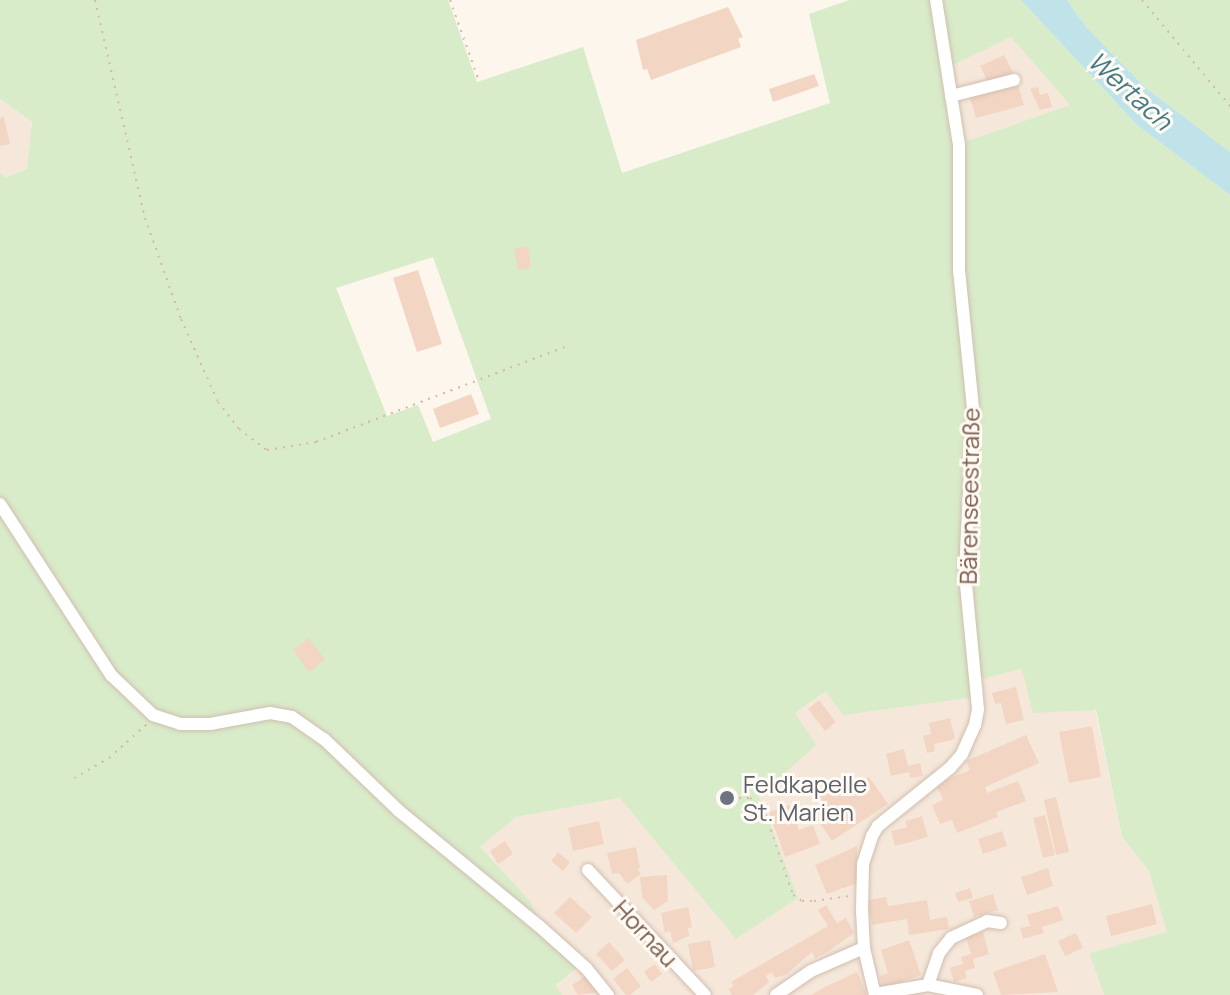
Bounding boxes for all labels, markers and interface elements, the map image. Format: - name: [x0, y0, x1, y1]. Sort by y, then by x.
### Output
- water label: Wertach: [1082, 45, 1178, 137]
- street label: Bärenseestraße: [953, 407, 985, 585]
- place label: Feldkapelle St. Marien: [743, 770, 867, 826]
- marker: Feldkapelle St. Marien: [718, 789, 736, 807]
- street label: Hornau: [608, 894, 684, 972]

